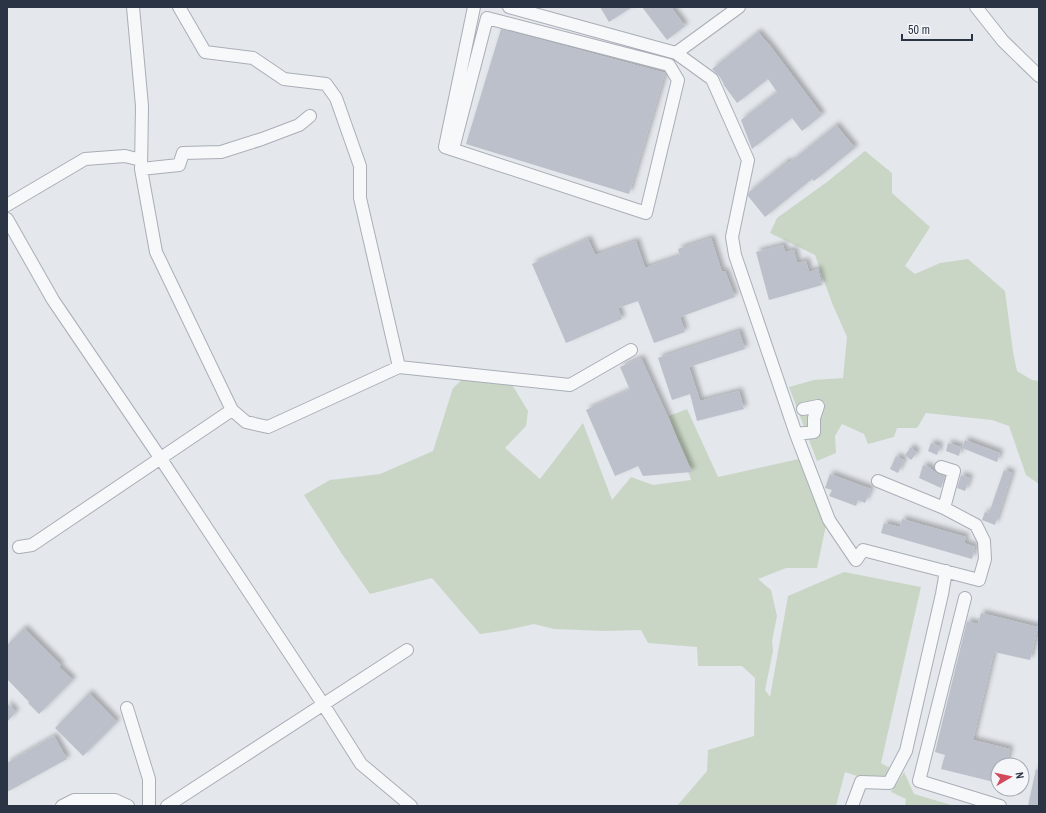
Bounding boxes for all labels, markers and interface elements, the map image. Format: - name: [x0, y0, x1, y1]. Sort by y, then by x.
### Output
- scale bar: [902, 16, 972, 42]
- text: 50 m: [908, 22, 930, 38]
- north arrow: [990, 757, 1030, 797]
- text: N: [1012, 771, 1027, 780]

